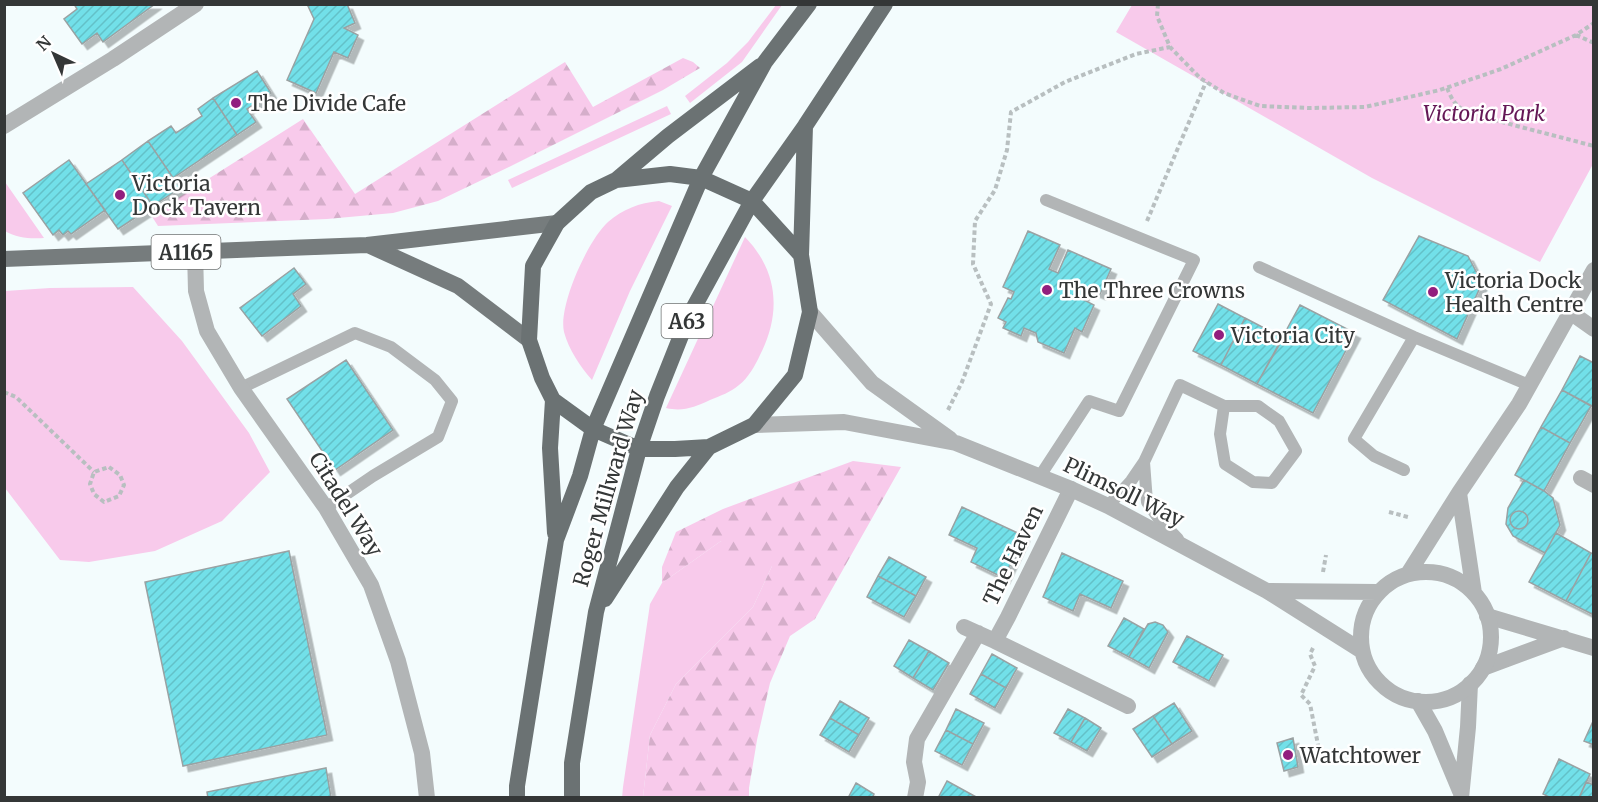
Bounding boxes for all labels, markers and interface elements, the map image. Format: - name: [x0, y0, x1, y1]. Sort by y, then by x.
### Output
- north arrow: [24, 24, 84, 84]
- text: N: [32, 31, 55, 55]
- place label: The Divide Cafe: [248, 90, 406, 117]
- marker: The Divide Cafe: [229, 96, 243, 110]
- park label: Victoria Park: [1423, 100, 1546, 127]
- place label: Victoria Dock Tavern: [131, 170, 261, 221]
- marker: Victoria Dock Tavern: [113, 188, 127, 202]
- road number: A1165: [152, 235, 220, 269]
- place label: Victoria Dock Health Centre: [1444, 267, 1583, 318]
- place label: The Three Crowns: [1059, 277, 1245, 304]
- marker: The Three Crowns: [1040, 283, 1054, 297]
- marker: Victoria Dock Health Centre: [1426, 285, 1440, 299]
- road number: A63: [662, 304, 712, 338]
- place label: Victoria City: [1230, 322, 1356, 349]
- marker: Victoria City: [1212, 328, 1226, 342]
- street label: Roger Millward Way: [567, 386, 649, 590]
- street label: Citadel Way: [303, 447, 389, 562]
- street label: Plimsoll Way: [1059, 451, 1189, 533]
- street label: The Haven: [977, 500, 1049, 610]
- place label: Watchtower: [1299, 742, 1421, 769]
- marker: Watchtower: [1281, 748, 1295, 762]

